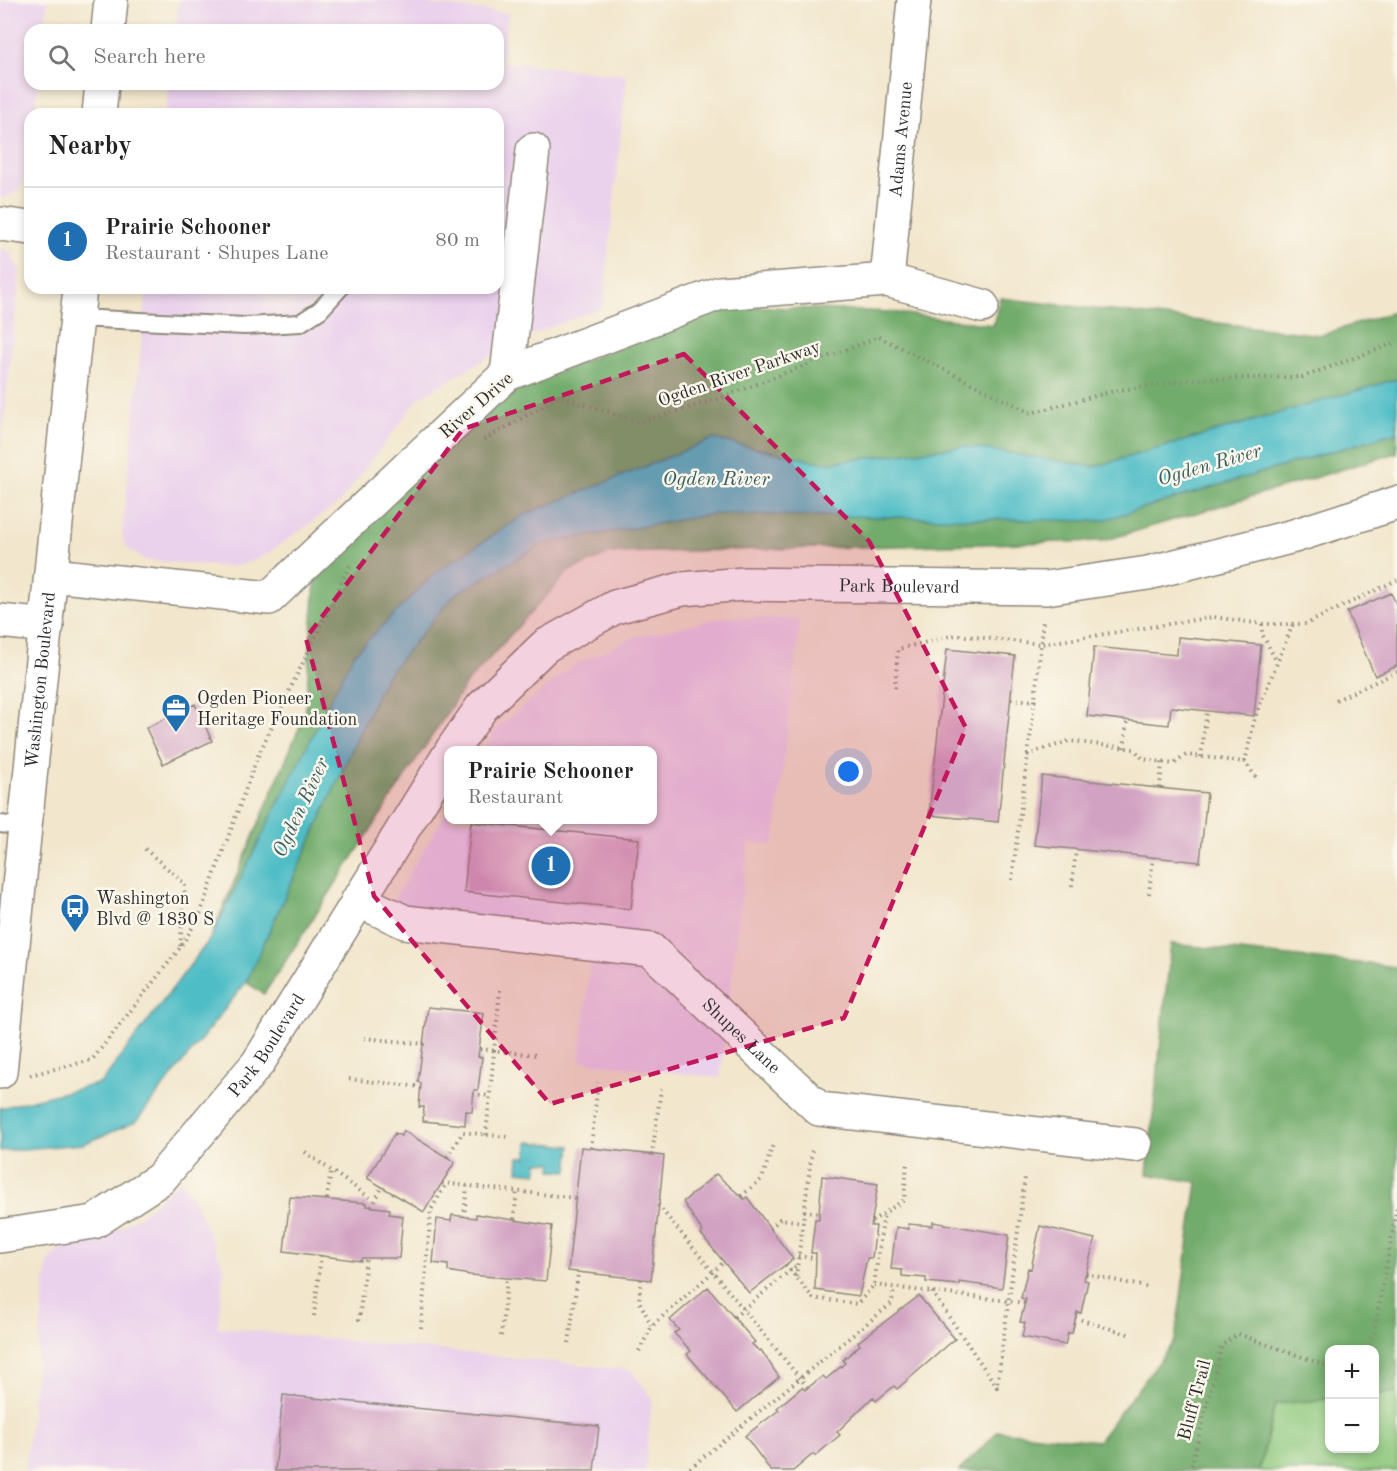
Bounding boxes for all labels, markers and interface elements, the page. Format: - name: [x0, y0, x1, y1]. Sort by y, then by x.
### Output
- search box: [24, 24, 504, 90]
- icon: search: [45, 41, 78, 74]
- text: Search here: [93, 46, 206, 68]
- street label: Adams Avenue: [887, 81, 916, 199]
- text: Nearby: [48, 134, 132, 160]
- text: Prairie Schooner: [105, 217, 271, 239]
- text: 1: [62, 231, 73, 251]
- text: 80 m: [435, 231, 480, 251]
- text: Restaurant · Shupes Lane: [105, 244, 329, 264]
- street label: Ogden River Parkway: [656, 338, 823, 410]
- street label: River Drive: [437, 369, 517, 442]
- water label: Ogden River: [1155, 441, 1264, 490]
- water label: Ogden River: [663, 470, 770, 490]
- street label: Park Boulevard: [839, 577, 960, 597]
- street label: Washington Boulevard: [23, 591, 59, 769]
- place label: Ogden Pioneer Heritage Foundation: [197, 690, 357, 729]
- office icon: Ogden Pioneer Heritage Foundation: [160, 692, 192, 734]
- popup: [444, 746, 657, 824]
- water label: Ogden River: [270, 755, 334, 861]
- your location: [834, 757, 863, 786]
- text: Prairie Schooner: [468, 761, 633, 783]
- text: Restaurant: [468, 788, 563, 808]
- pin: 1: [532, 844, 570, 888]
- place label: Washington Blvd @ 1830 S: [96, 890, 214, 929]
- bus stop icon: Washington Blvd @ 1830 S: [59, 892, 91, 934]
- street label: Park Boulevard: [225, 991, 309, 1101]
- street label: Shupes Lane: [698, 995, 783, 1077]
- map controls: [1325, 1345, 1379, 1453]
- button: +: [1325, 1345, 1379, 1399]
- street label: Bluff Trail: [1176, 1358, 1214, 1443]
- button: −: [1325, 1399, 1379, 1453]

